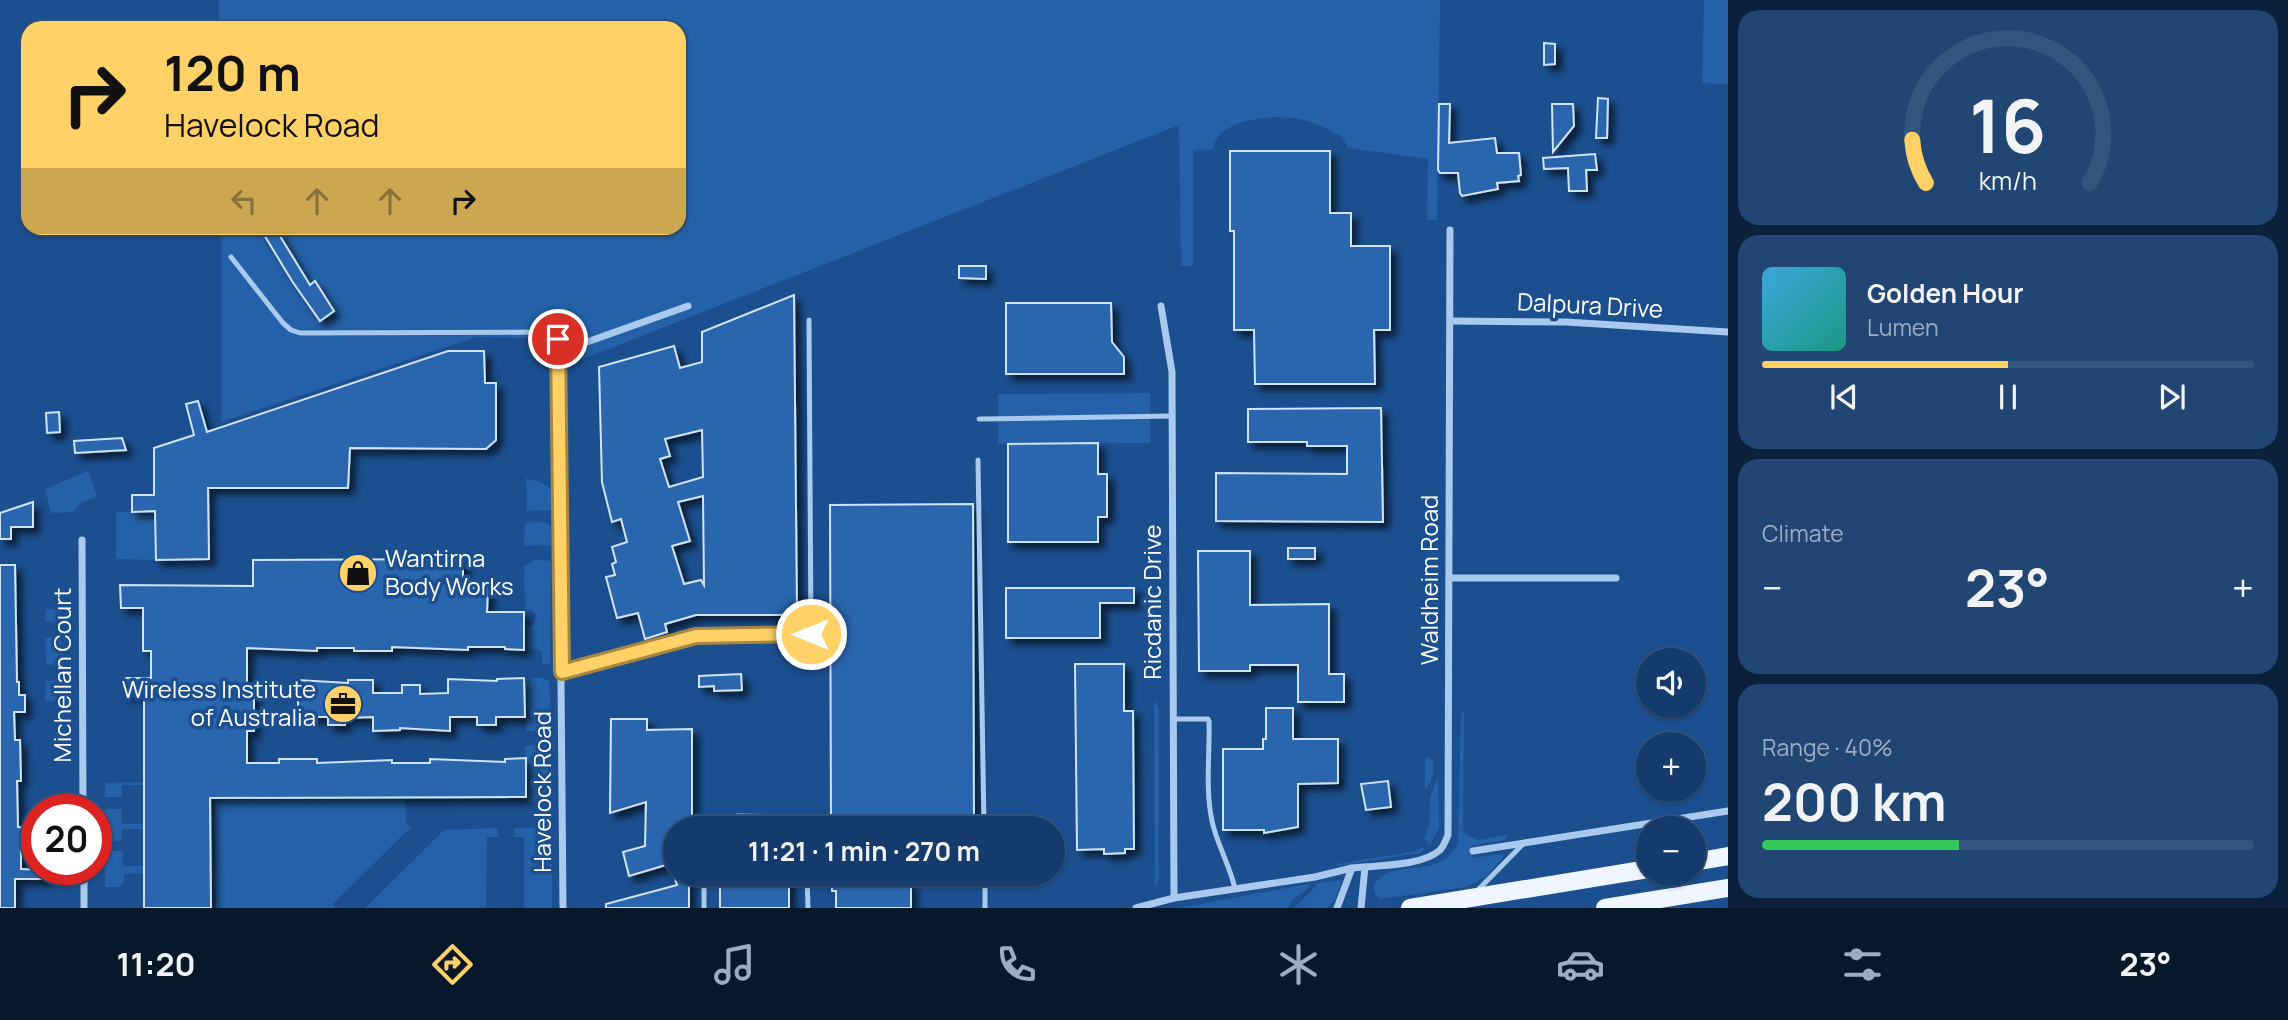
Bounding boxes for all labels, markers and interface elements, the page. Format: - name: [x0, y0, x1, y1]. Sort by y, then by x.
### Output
- text: 120 m: [164, 39, 301, 106]
- icon: right: [49, 49, 140, 140]
- text: 16: [1969, 76, 2047, 176]
- text: Havelock Road: [164, 103, 380, 147]
- text: km/h: [1979, 163, 2037, 198]
- icon: left: [225, 182, 263, 220]
- icon: ahead: [298, 182, 336, 220]
- icon: ahead: [371, 182, 409, 220]
- icon: right: [444, 182, 482, 220]
- text: Golden Hour: [1867, 275, 2024, 311]
- street label: Dalpura Drive: [1516, 284, 1664, 325]
- pin: [528, 309, 588, 369]
- text: Lumen: [1867, 311, 1939, 343]
- icon: arrive: [539, 320, 577, 358]
- icon: previous: [1825, 378, 1863, 416]
- icon: pause: [1989, 378, 2027, 416]
- icon: next: [2153, 378, 2191, 416]
- street label: Waldheim Road: [1412, 495, 1445, 665]
- text: Climate: [1762, 517, 1844, 549]
- street label: Ricdanic Drive: [1135, 524, 1168, 680]
- place label: Wantirna Body Works: [385, 541, 514, 602]
- shop icon: Wantirna Body Works: [337, 552, 379, 594]
- text: 23°: [1965, 552, 2050, 623]
- text: −: [1762, 561, 1783, 613]
- text: +: [2232, 561, 2254, 613]
- street label: Michellan Court: [45, 588, 78, 762]
- position arrow: [774, 597, 848, 671]
- map controls: [1636, 648, 1706, 886]
- button: sound: [1636, 648, 1706, 718]
- place label: Wireless Institute of Australia: [122, 672, 316, 733]
- office icon: Wireless Institute of Australia: [322, 683, 364, 725]
- street label: Havelock Road: [525, 711, 558, 873]
- text: Range · 40%: [1762, 731, 1893, 763]
- button: +: [1636, 732, 1706, 802]
- text: 200 km: [1762, 766, 1947, 837]
- speed limit sign: 20: [21, 794, 112, 885]
- button: −: [1636, 816, 1706, 886]
- text: 11:21 · 1 min · 270 m: [748, 833, 980, 869]
- icon: directions: [428, 940, 477, 989]
- icon: music: [710, 940, 759, 989]
- icon: phone: [992, 940, 1041, 989]
- icon: climate: [1274, 940, 1323, 989]
- icon: car: [1556, 940, 1605, 989]
- icon: filters: [1838, 940, 1887, 989]
- text: 11:20: [116, 942, 196, 986]
- text: 23°: [2119, 942, 2172, 986]

